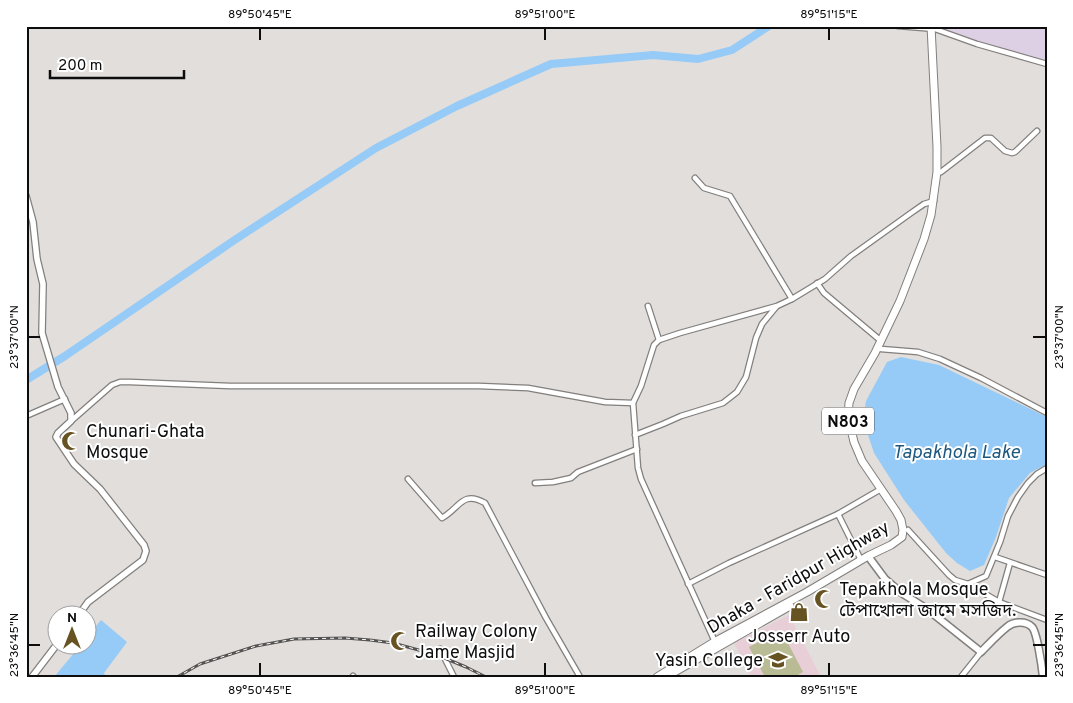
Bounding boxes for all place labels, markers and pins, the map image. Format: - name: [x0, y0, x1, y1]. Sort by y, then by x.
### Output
- place label: Chunari-Ghata Mosque: [86, 421, 205, 465]
- mosque icon: Chunari-Ghata Mosque: [60, 430, 82, 452]
- place label: Tepakhola Mosque টেপাখোলা জামে মসজিদ.: [839, 579, 1016, 623]
- mosque icon: Tepakhola Mosque টেপাখোলা জামে মসজিদ.: [813, 588, 835, 610]
- shop icon: Josserr Auto: [788, 601, 810, 623]
- place label: Railway Colony Jame Masjid: [415, 621, 538, 665]
- place label: Josserr Auto: [748, 626, 850, 649]
- mosque icon: Railway Colony Jame Masjid: [389, 630, 411, 652]
- school or university icon: Yasin College: [767, 649, 789, 671]
- place label: Yasin College: [655, 650, 763, 673]

